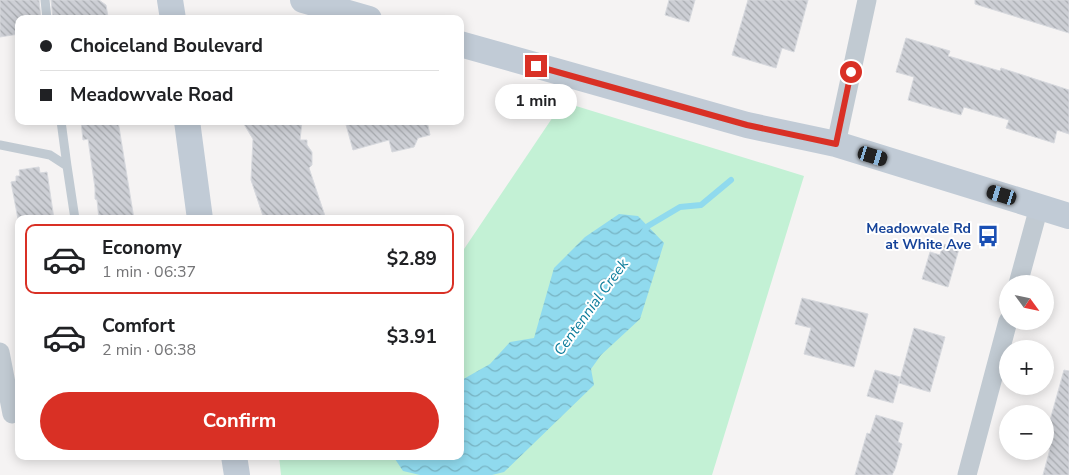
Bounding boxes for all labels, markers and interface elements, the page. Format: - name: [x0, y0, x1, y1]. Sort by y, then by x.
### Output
- text: Choiceland Boulevard: [70, 33, 263, 59]
- route end: [525, 55, 547, 77]
- route start: [840, 61, 862, 83]
- text: Meadowvale Road: [70, 82, 233, 108]
- callout: 1 min: [495, 84, 577, 118]
- text: 1 min: [515, 90, 557, 112]
- car: [856, 144, 889, 168]
- car: [985, 183, 1018, 207]
- place label: Meadowvale Rd at White Ave: [866, 219, 971, 254]
- bus stop icon: Meadowvale Rd at White Ave: [975, 223, 1001, 249]
- text: Economy: [102, 235, 182, 261]
- icon: car: [42, 237, 87, 282]
- text: $2.89: [387, 246, 437, 272]
- water label: Centennial Creek: [549, 254, 633, 359]
- text: 1 min · 06:37: [102, 261, 196, 283]
- north arrow: [999, 275, 1054, 330]
- map controls: [999, 275, 1054, 460]
- text: Comfort: [102, 313, 175, 339]
- icon: car: [42, 315, 87, 360]
- text: $3.91: [387, 324, 437, 350]
- text: 2 min · 06:38: [102, 339, 196, 361]
- button: +: [999, 340, 1054, 395]
- button: Confirm: [40, 392, 439, 450]
- button: −: [999, 405, 1054, 460]

